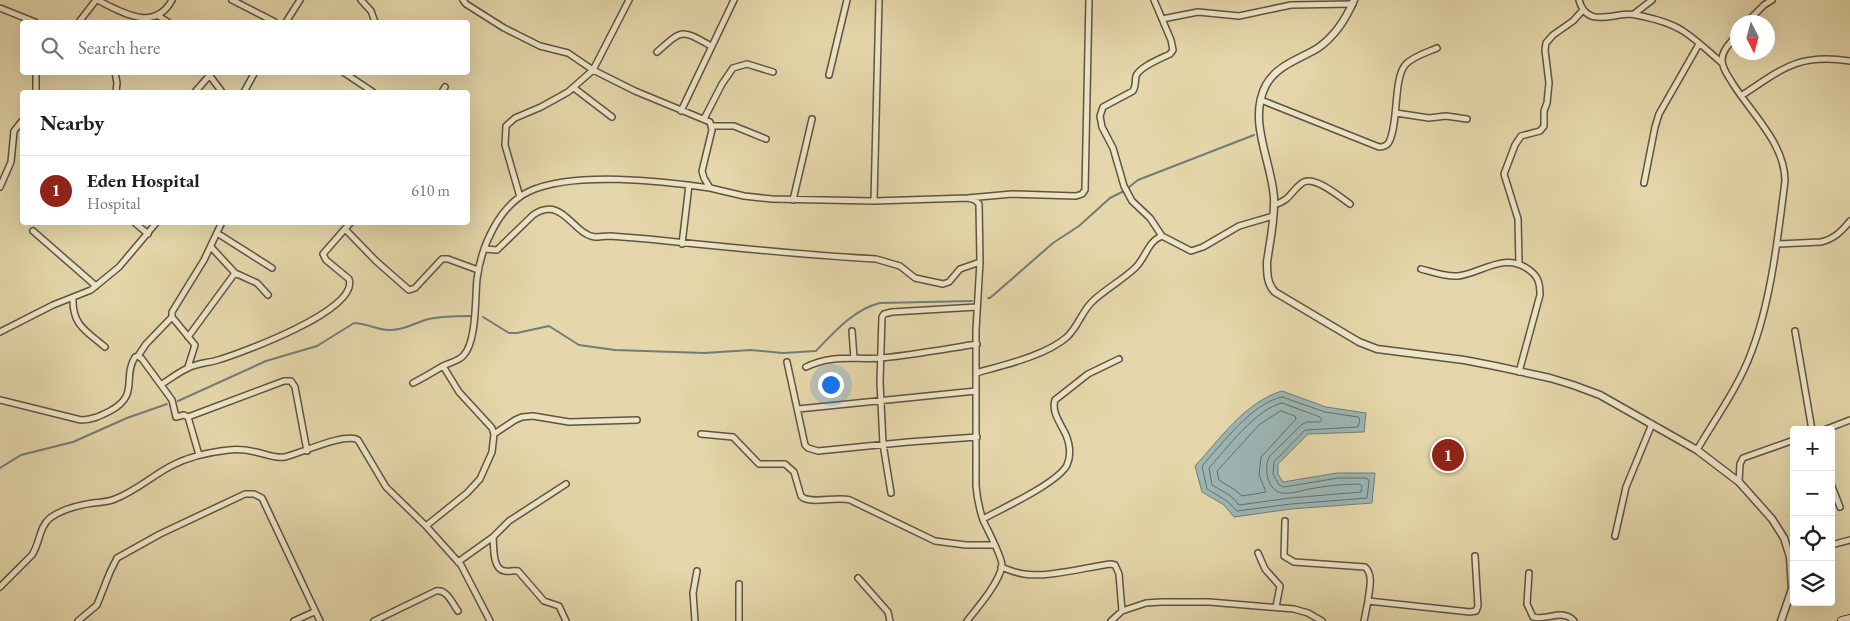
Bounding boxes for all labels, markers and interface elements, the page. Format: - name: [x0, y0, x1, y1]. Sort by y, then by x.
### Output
- north arrow: [1730, 15, 1775, 60]
- search box: [20, 20, 470, 75]
- icon: search: [38, 34, 66, 62]
- text: Search here: [78, 35, 160, 60]
- text: Nearby: [40, 109, 104, 136]
- text: Eden Hospital: [87, 168, 200, 193]
- text: 1: [52, 180, 60, 201]
- text: 610 m: [411, 180, 450, 201]
- text: Hospital: [87, 193, 141, 214]
- your location: [818, 372, 844, 398]
- map controls: [1790, 426, 1835, 606]
- button: +: [1790, 426, 1835, 471]
- pin: 1: [1432, 436, 1464, 474]
- button: −: [1790, 471, 1835, 516]
- button: locate: [1790, 516, 1835, 561]
- button: layers: [1790, 561, 1835, 606]

